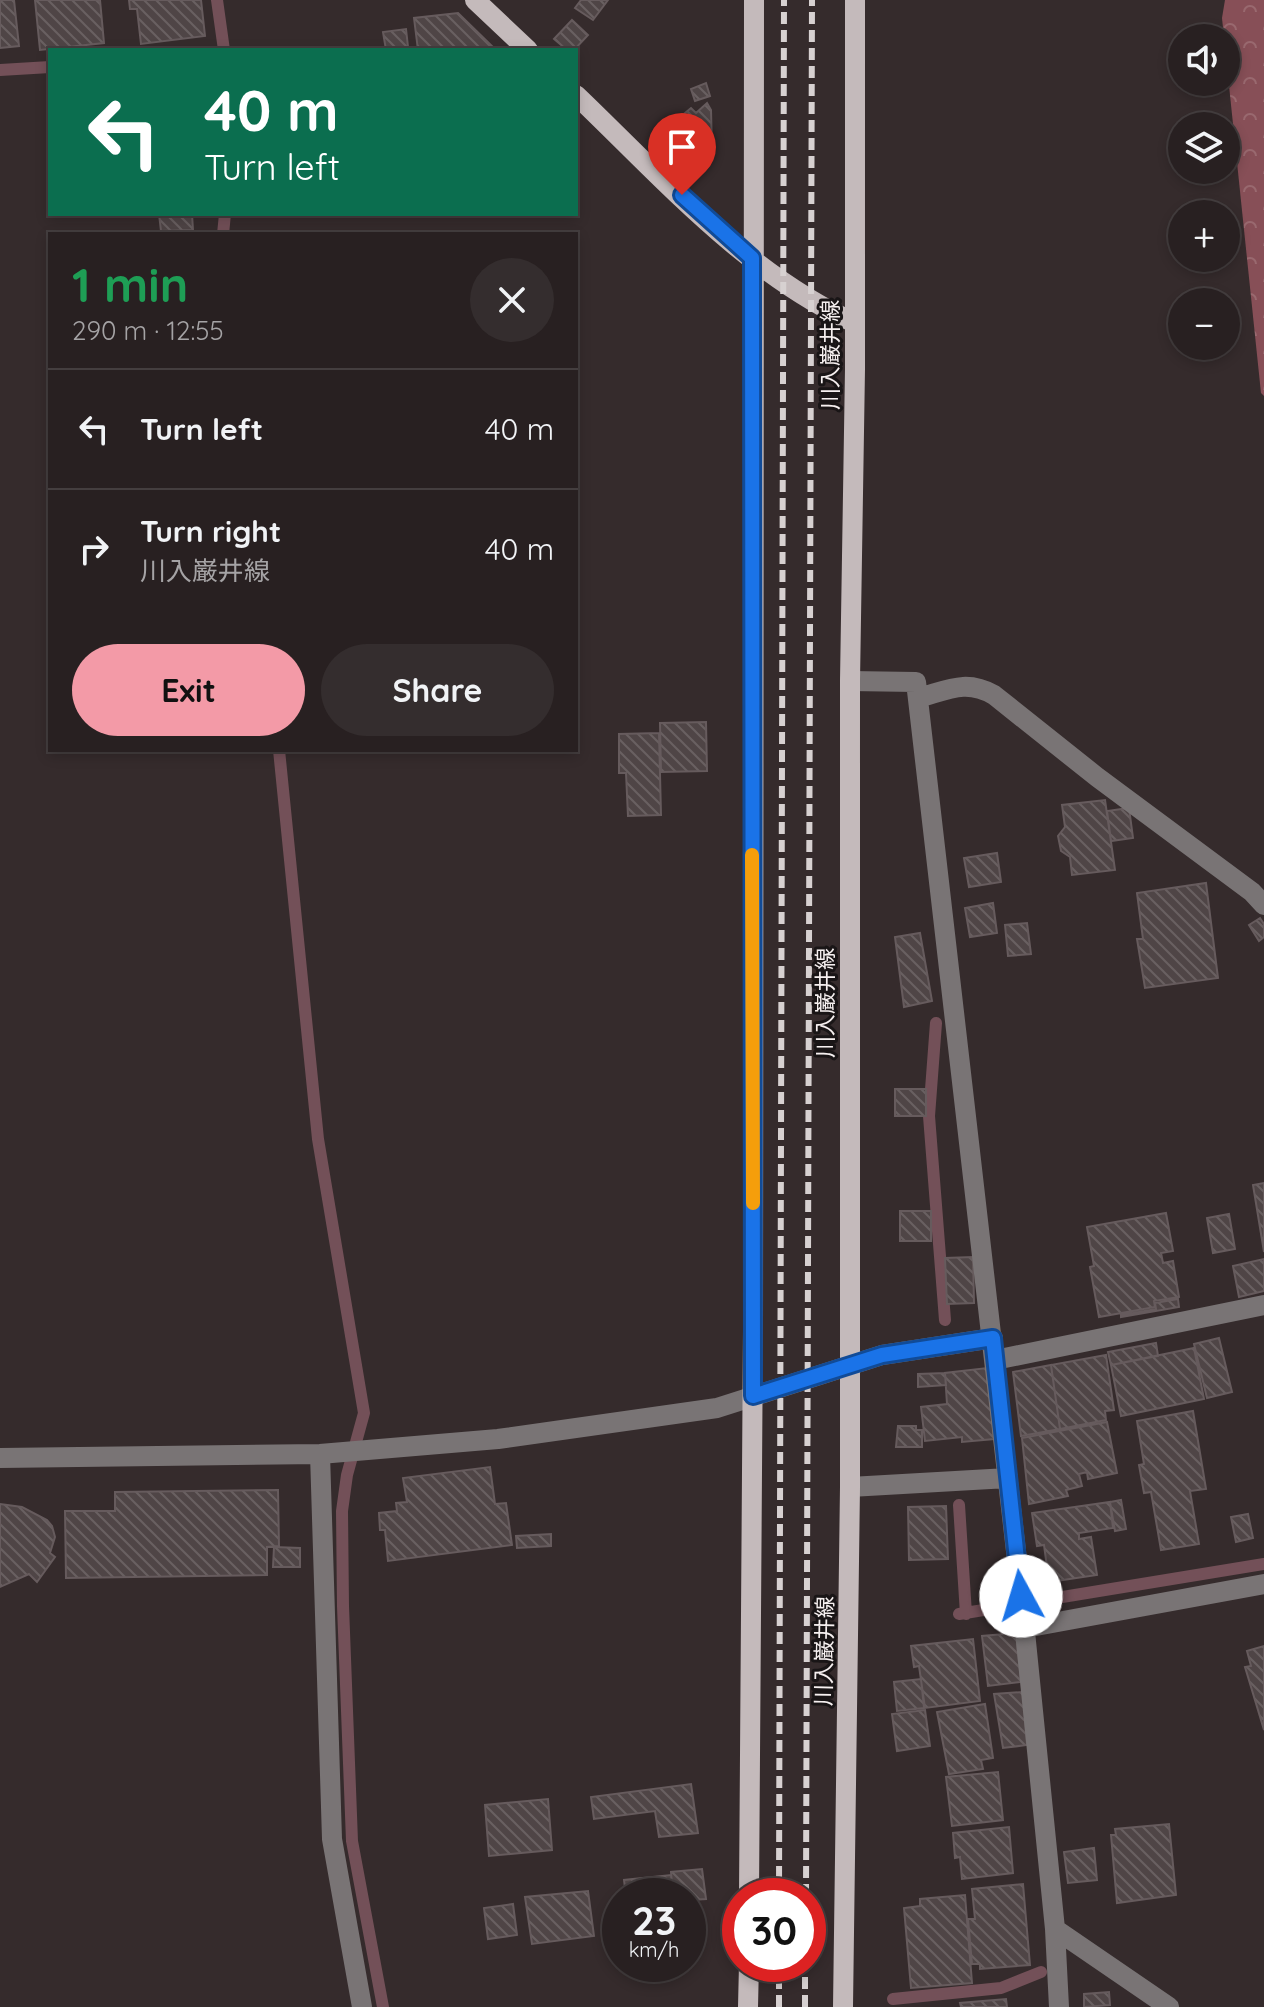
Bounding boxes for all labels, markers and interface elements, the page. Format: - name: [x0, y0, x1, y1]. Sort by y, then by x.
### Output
- map controls: [1168, 24, 1240, 360]
- button: sound: [1168, 24, 1240, 96]
- text: 40 m: [204, 75, 339, 145]
- icon: left: [72, 80, 176, 184]
- button: layers: [1168, 112, 1240, 184]
- pin: [648, 113, 716, 195]
- icon: arrive: [660, 125, 704, 169]
- text: Turn left: [204, 144, 340, 189]
- button: +: [1168, 200, 1240, 272]
- text: 1 min: [72, 254, 188, 314]
- button: close: [470, 258, 554, 342]
- button: −: [1168, 288, 1240, 360]
- street label: 川入巌井線: [816, 300, 844, 410]
- text: 290 m · 12:55: [72, 314, 224, 347]
- icon: left: [72, 407, 116, 451]
- text: Turn left: [140, 410, 263, 448]
- text: 40 m: [485, 410, 554, 448]
- text: Turn right: [140, 512, 281, 550]
- icon: right: [72, 527, 116, 571]
- text: 40 m: [485, 530, 554, 568]
- text: 川入巌井線: [140, 554, 270, 587]
- button: Exit: [72, 644, 305, 736]
- button: Share: [321, 644, 554, 736]
- street label: 川入巌井線: [811, 948, 839, 1058]
- position arrow: [979, 1554, 1063, 1638]
- street label: 川入巌井線: [809, 1596, 839, 1706]
- speed limit sign: 30: [722, 1878, 826, 1982]
- text: 23: [632, 1895, 676, 1945]
- text: km/h: [629, 1937, 679, 1962]

